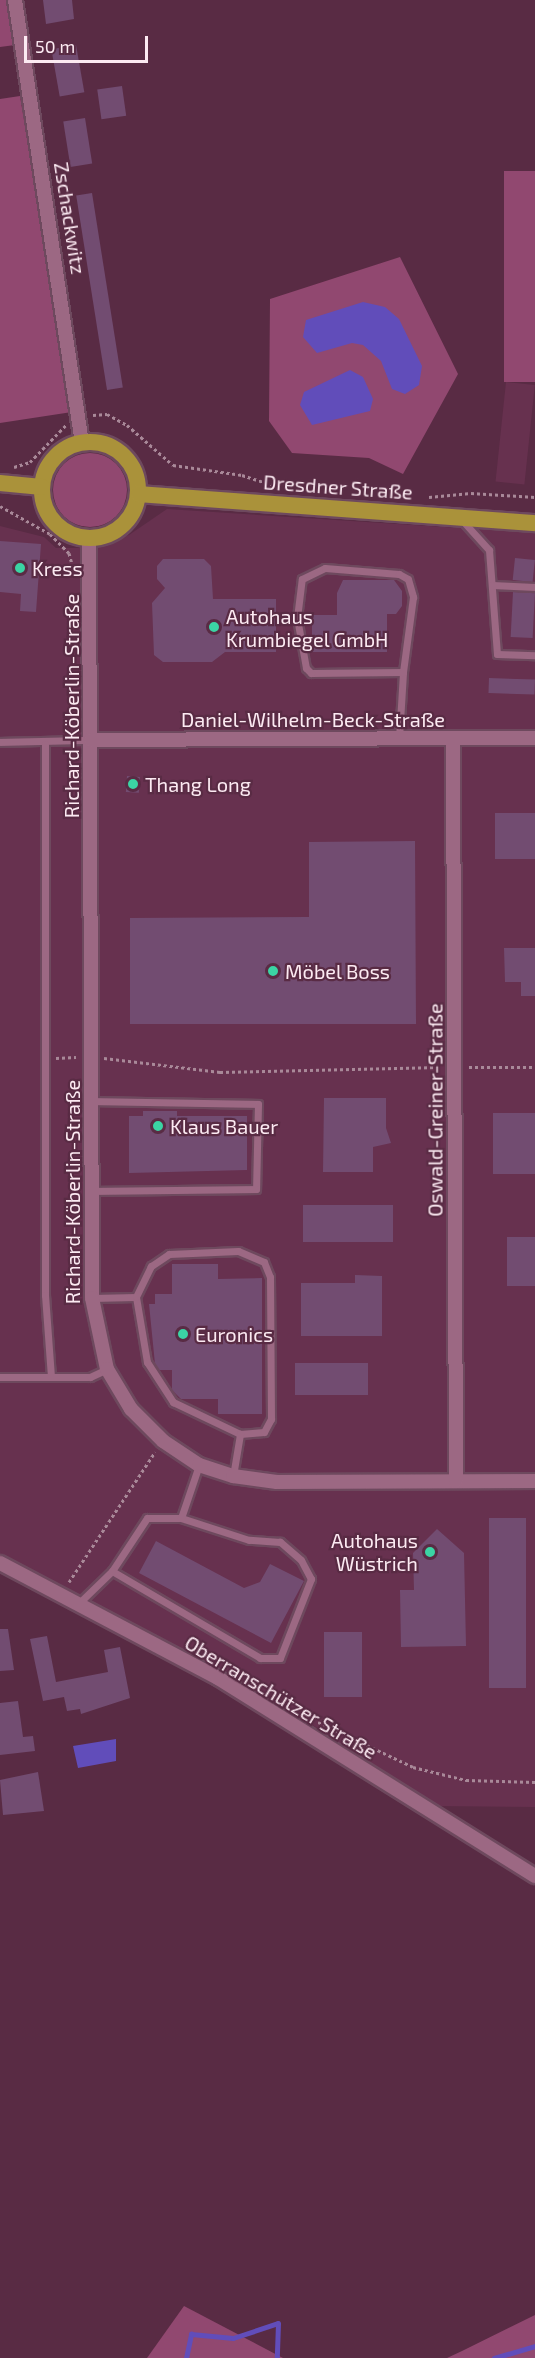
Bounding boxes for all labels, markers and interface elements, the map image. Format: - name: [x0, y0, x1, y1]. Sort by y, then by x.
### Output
- scale bar: [27, 24, 152, 62]
- text: 50 m: [35, 35, 75, 57]
- street label: Zschackwitz: [49, 160, 91, 276]
- street label: Dresdner Straße: [262, 470, 414, 504]
- place label: Kress: [32, 556, 83, 580]
- marker: Kress: [13, 561, 27, 575]
- street label: Richard-Köberlin-Straße: [59, 594, 83, 818]
- place label: Autohaus Krumbiegel GmbH: [226, 604, 389, 651]
- marker: Autohaus Krumbiegel GmbH: [207, 620, 221, 634]
- street label: Daniel-Wilhelm-Beck-Straße: [181, 707, 445, 731]
- place label: Thang Long: [145, 772, 251, 796]
- marker: Thang Long: [126, 777, 140, 791]
- place label: Möbel Boss: [285, 959, 391, 983]
- marker: Möbel Boss: [266, 964, 280, 978]
- street label: Oswald-Greiner-Straße: [423, 1003, 447, 1217]
- street label: Richard-Köberlin-Straße: [60, 1080, 84, 1304]
- place label: Klaus Bauer: [170, 1114, 278, 1138]
- marker: Klaus Bauer: [151, 1119, 165, 1133]
- place label: Euronics: [195, 1322, 273, 1346]
- marker: Euronics: [176, 1327, 190, 1341]
- place label: Autohaus Wüstrich: [331, 1528, 418, 1575]
- marker: Autohaus Wüstrich: [423, 1545, 437, 1559]
- street label: Oberranschützer Straße: [180, 1630, 382, 1764]

